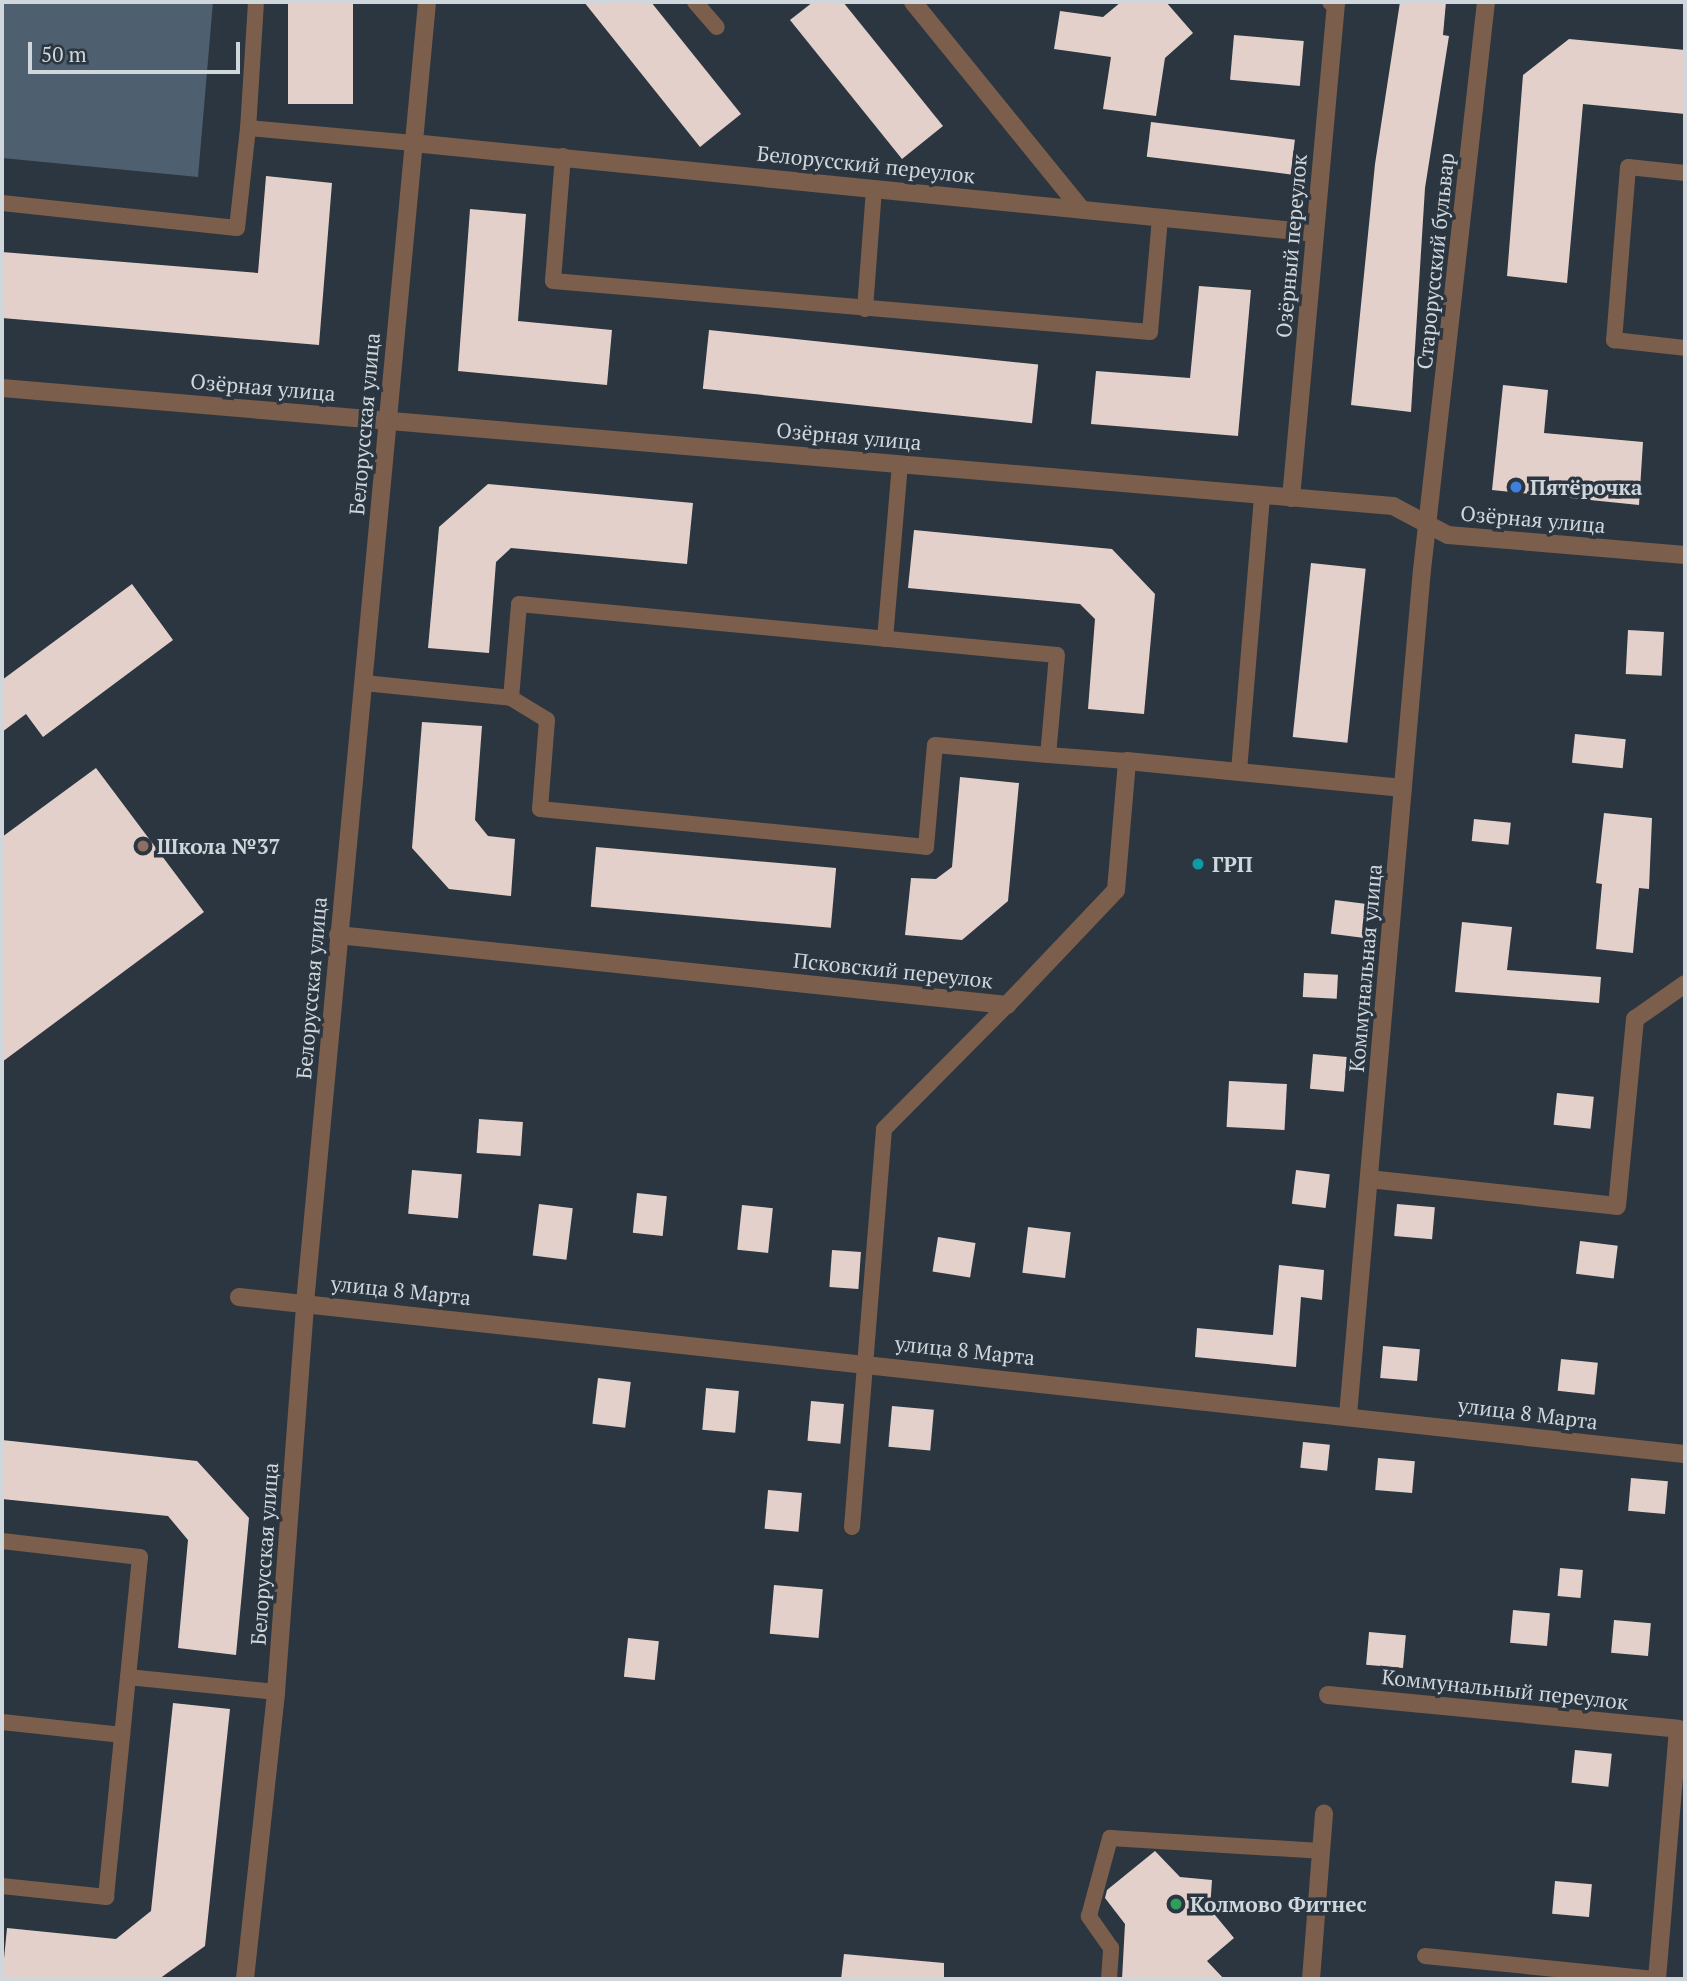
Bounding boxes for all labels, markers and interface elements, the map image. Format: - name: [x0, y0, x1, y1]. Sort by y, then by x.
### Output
- scale bar: [32, 28, 243, 72]
- text: 50 m: [41, 40, 87, 68]
- street label: Белорусский переулок: [756, 140, 976, 188]
- street label: Старорусский бульвар: [1411, 151, 1459, 371]
- street label: Озёрный переулок: [1270, 153, 1312, 339]
- street label: Белорусская улица: [343, 332, 385, 516]
- street label: Озёрная улица: [189, 368, 337, 406]
- street label: Озёрная улица: [775, 417, 923, 455]
- place label: Пятёрочка: [1530, 474, 1643, 500]
- marker: Пятёрочка: [1508, 479, 1524, 495]
- street label: Озёрная улица: [1459, 500, 1607, 538]
- place label: Школа №37: [157, 833, 280, 859]
- marker: Школа №37: [135, 838, 151, 854]
- place label: ГРП: [1212, 851, 1253, 877]
- marker: ГРП: [1190, 856, 1206, 872]
- street label: Коммунальная улица: [1343, 863, 1387, 1073]
- street label: Белорусская улица: [290, 896, 332, 1080]
- street label: Псковский переулок: [792, 947, 994, 993]
- street label: улица 8 Марта: [330, 1270, 472, 1310]
- street label: улица 8 Марта: [894, 1330, 1036, 1370]
- street label: улица 8 Марта: [1457, 1392, 1599, 1434]
- street label: Белорусская улица: [245, 1462, 283, 1646]
- street label: Коммунальный переулок: [1380, 1664, 1630, 1714]
- place label: Колмово Фитнес: [1190, 1891, 1367, 1917]
- marker: Колмово Фитнес: [1168, 1896, 1184, 1912]

